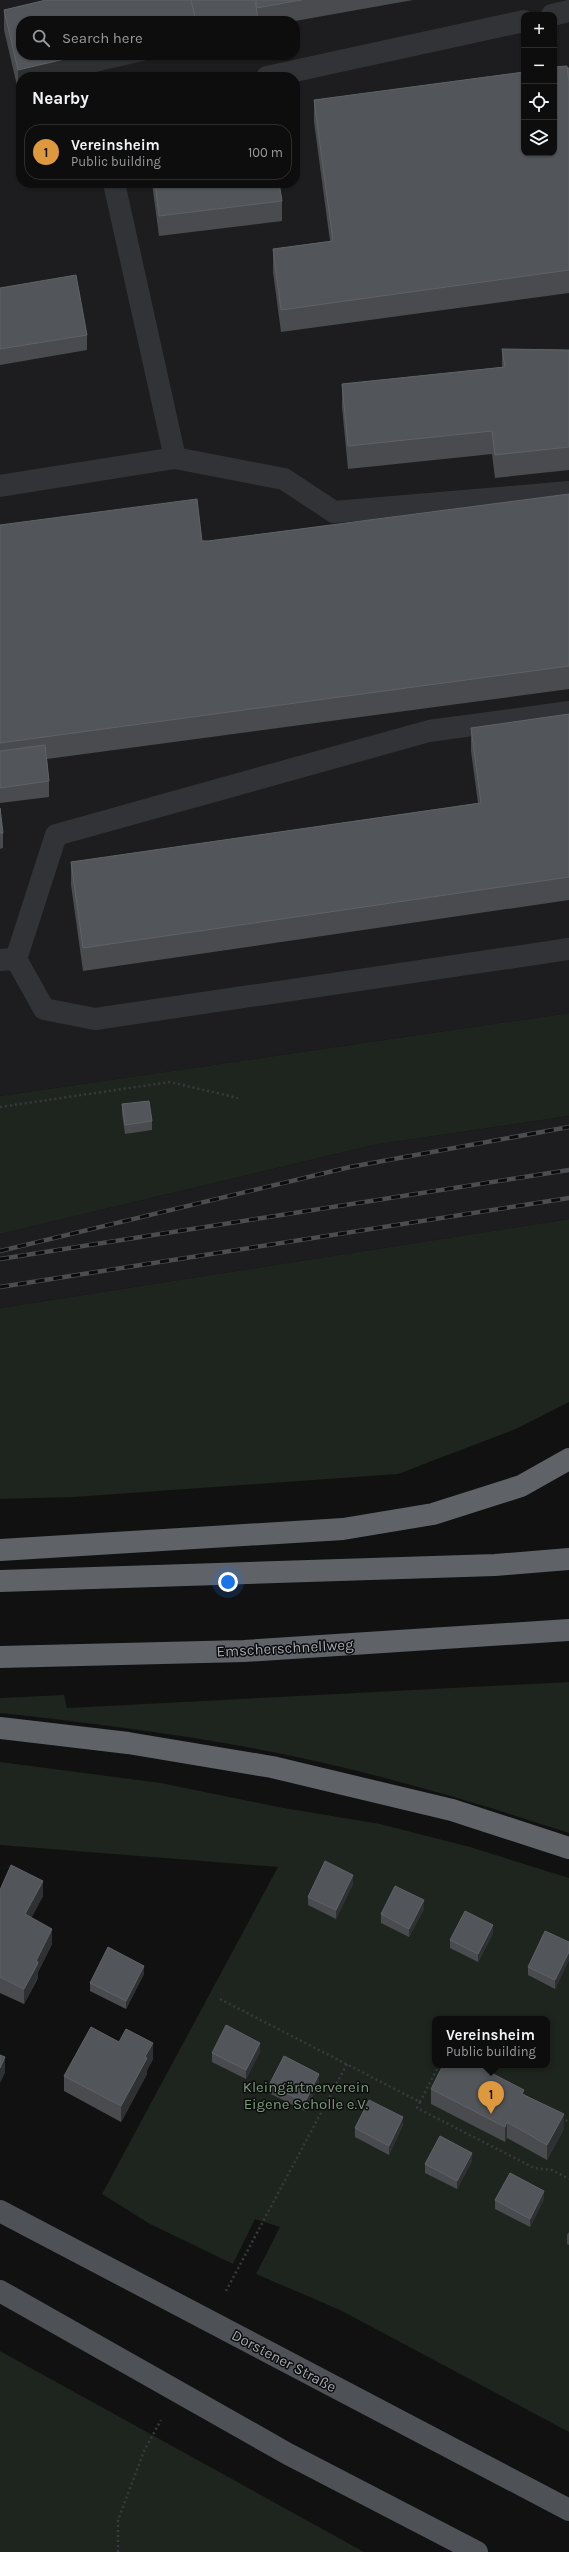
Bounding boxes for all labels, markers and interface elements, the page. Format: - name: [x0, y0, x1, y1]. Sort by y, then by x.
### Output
- map controls: [521, 12, 557, 156]
- button: +: [521, 12, 557, 48]
- search box: [16, 16, 300, 60]
- icon: search: [30, 27, 52, 49]
- text: Search here: [62, 29, 143, 47]
- button: −: [521, 48, 557, 84]
- button: locate: [521, 84, 557, 120]
- text: Nearby: [32, 88, 89, 108]
- button: layers: [521, 120, 557, 156]
- text: Vereinsheim: [71, 136, 160, 154]
- text: 1: [44, 145, 48, 160]
- text: 100 m: [248, 145, 283, 160]
- text: Public building: [71, 154, 161, 169]
- your location: [218, 1572, 238, 1592]
- street label: Emscherschnellweg: [216, 1635, 354, 1661]
- popup: [432, 2016, 550, 2068]
- text: Vereinsheim: [446, 2026, 535, 2044]
- text: Public building: [446, 2044, 536, 2059]
- park label: Kleingärtnerverein Eigene Scholle e.V.: [243, 2078, 369, 2113]
- pin: 1: [478, 2081, 504, 2114]
- street label: Dorstener Straße: [229, 2326, 339, 2396]

